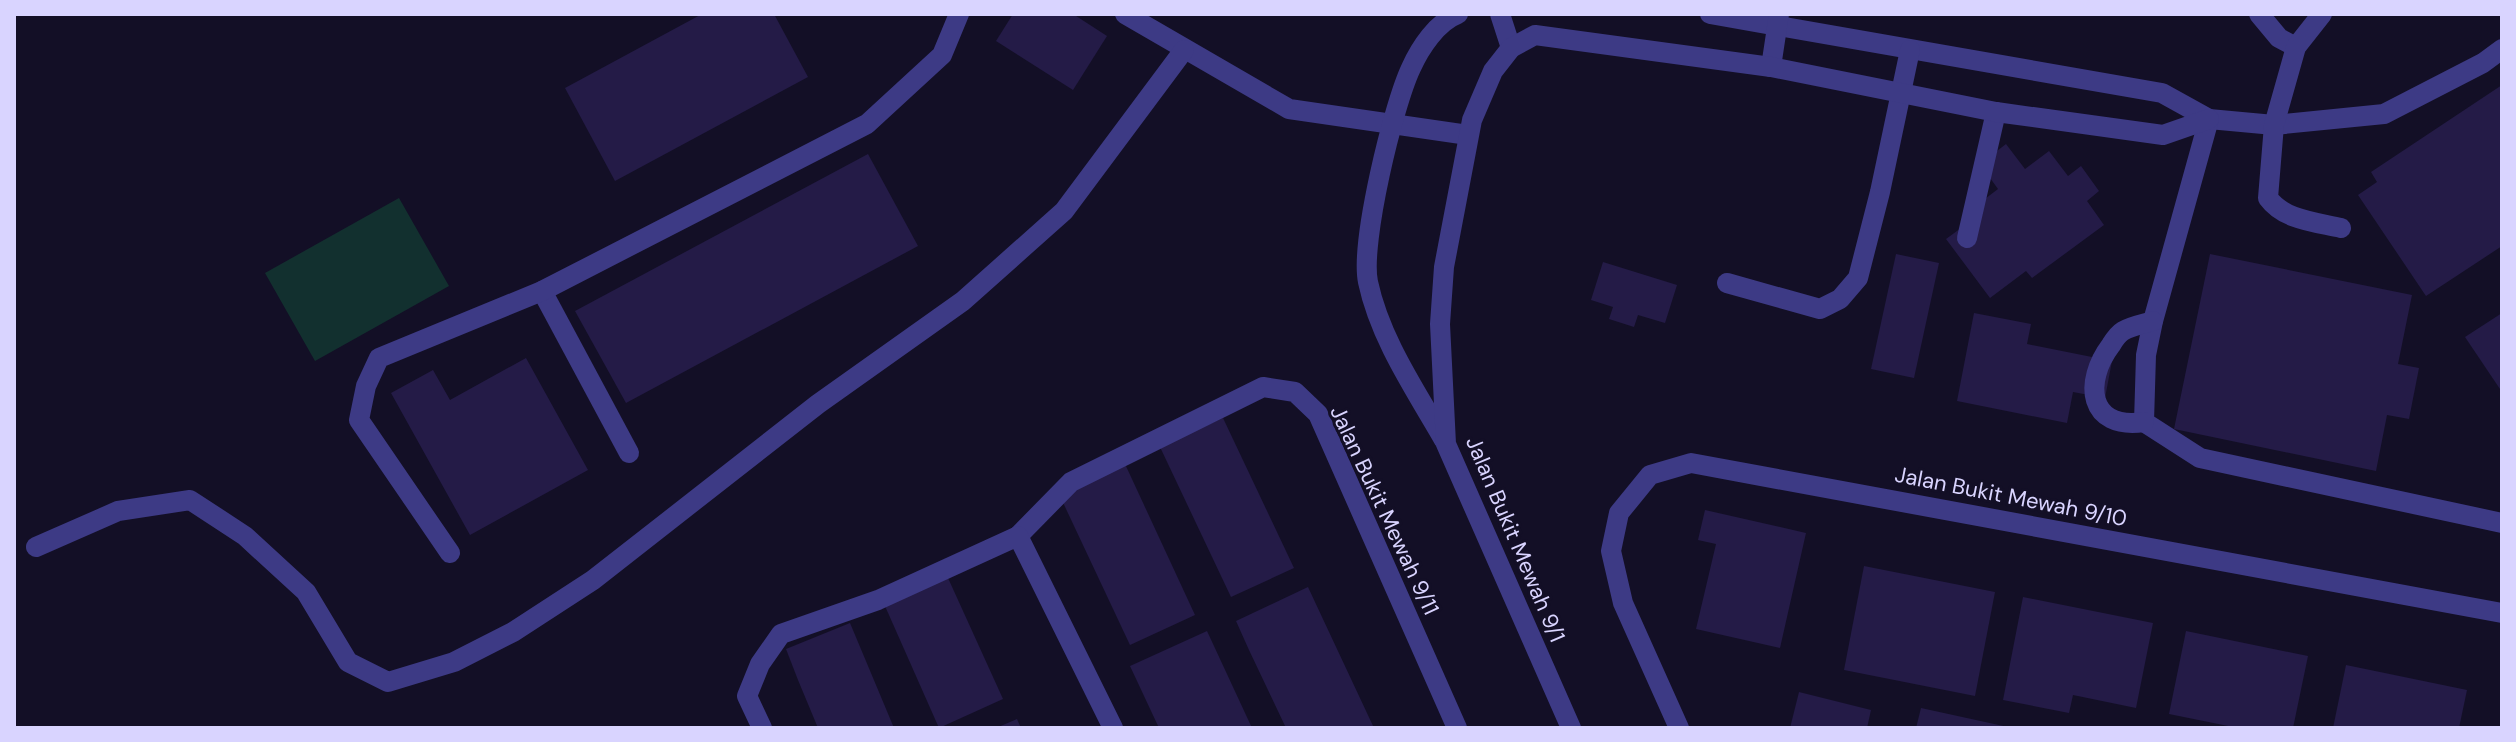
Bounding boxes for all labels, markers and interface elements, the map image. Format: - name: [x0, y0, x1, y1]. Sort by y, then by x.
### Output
- street label: Jalan Bukit Mewah 9/11: [1323, 401, 1446, 619]
- street label: Jalan Bukit Mewah 9/1: [1459, 432, 1572, 646]
- street label: Jalan Bukit Mewah 9/10: [1892, 460, 2129, 533]

